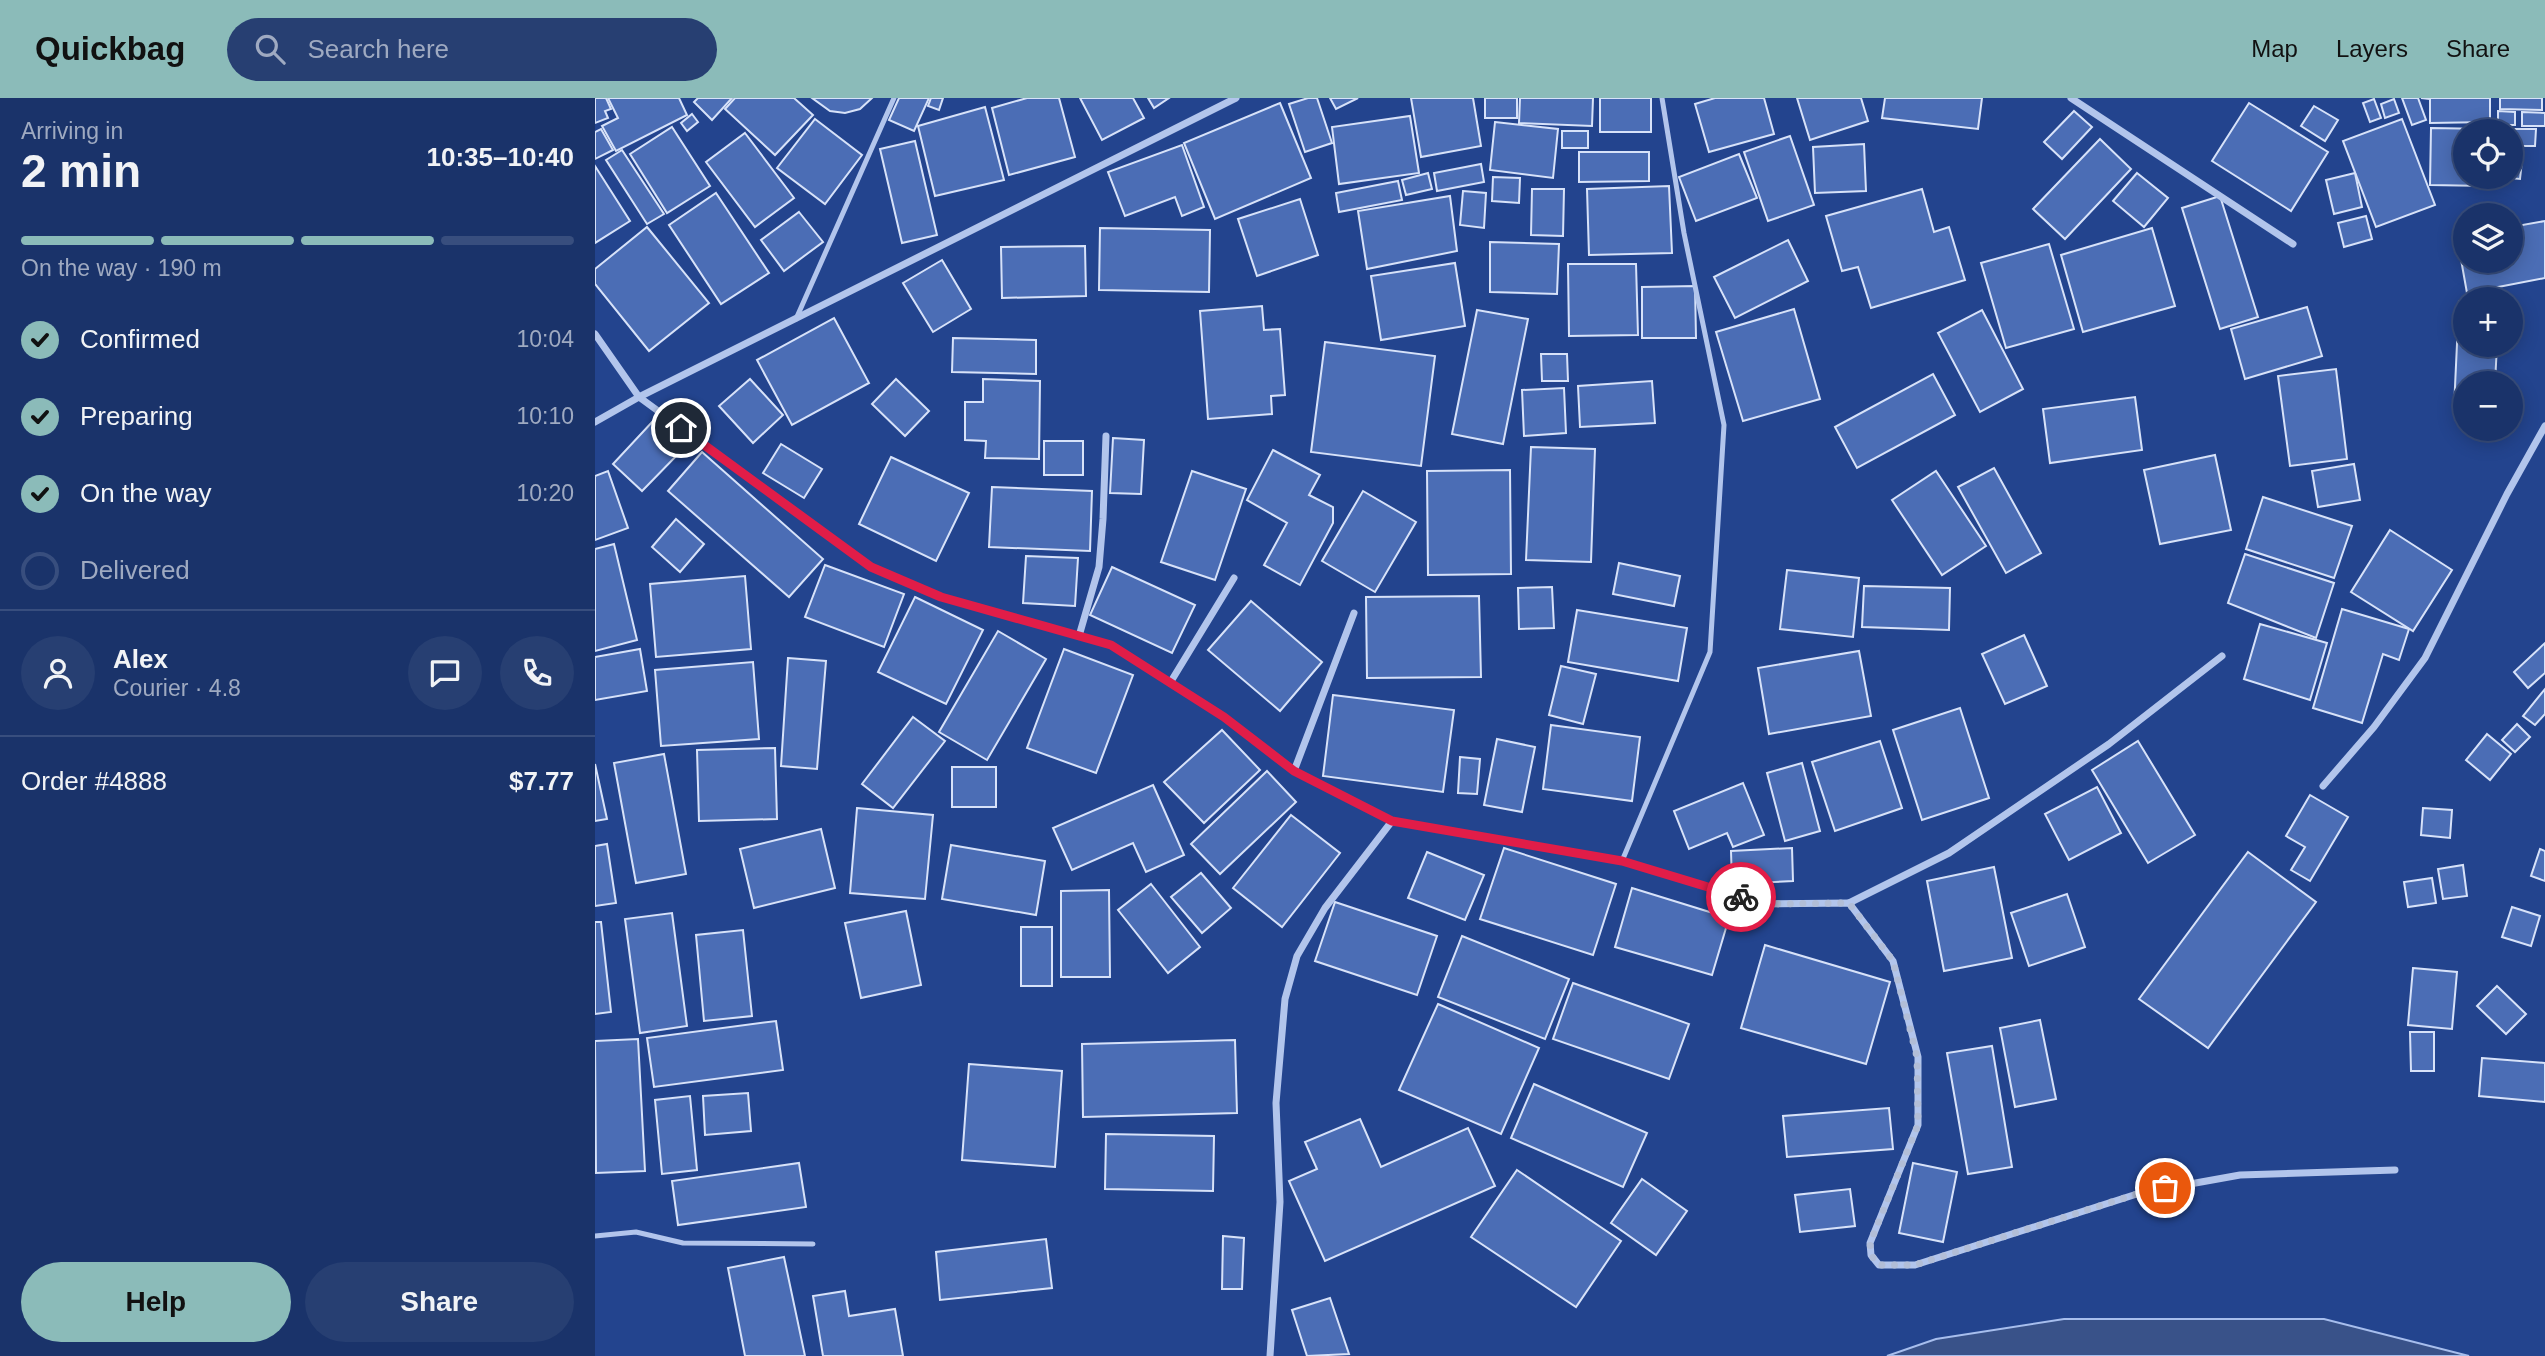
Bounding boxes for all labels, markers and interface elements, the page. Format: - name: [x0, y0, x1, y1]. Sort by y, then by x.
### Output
- search box: [227, 18, 717, 81]
- text: Quickbag: [35, 30, 185, 67]
- icon: search: [251, 30, 289, 68]
- text: Search here: [307, 34, 449, 64]
- text: Map: [2251, 35, 2298, 62]
- text: Layers: [2336, 35, 2408, 62]
- text: Share: [2446, 35, 2510, 62]
- text: Arriving in: [21, 118, 123, 144]
- map controls: [2453, 119, 2523, 441]
- button: locate: [2453, 119, 2523, 189]
- text: 10:35–10:40: [427, 142, 574, 172]
- text: 2 min: [21, 145, 141, 197]
- button: layers: [2453, 203, 2523, 273]
- text: On the way · 190 m: [21, 255, 222, 281]
- button: +: [2453, 287, 2523, 357]
- icon: check: [21, 321, 59, 359]
- text: Confirmed: [80, 324, 200, 354]
- text: 10:04: [516, 326, 574, 352]
- button: −: [2453, 371, 2523, 441]
- icon: check: [21, 398, 59, 436]
- pin: [651, 398, 711, 458]
- text: Preparing: [80, 401, 193, 431]
- text: 10:10: [516, 403, 574, 429]
- icon: home: [662, 409, 700, 447]
- icon: check: [21, 475, 59, 513]
- text: On the way: [80, 478, 212, 508]
- text: 10:20: [516, 480, 574, 506]
- text: Delivered: [80, 555, 190, 585]
- button: person: [21, 636, 95, 710]
- button: chat: [408, 636, 482, 710]
- button: phone: [500, 636, 574, 710]
- text: Alex: [113, 644, 168, 674]
- text: Courier · 4.8: [113, 675, 241, 701]
- text: Order #4888: [21, 766, 167, 796]
- text: $7.77: [509, 766, 574, 796]
- courier: [1706, 862, 1776, 932]
- icon: bike: [1722, 878, 1760, 916]
- pin: [2135, 1158, 2195, 1218]
- icon: bag: [2146, 1169, 2184, 1207]
- button: Help: [21, 1262, 291, 1342]
- button: Share: [305, 1262, 574, 1342]

